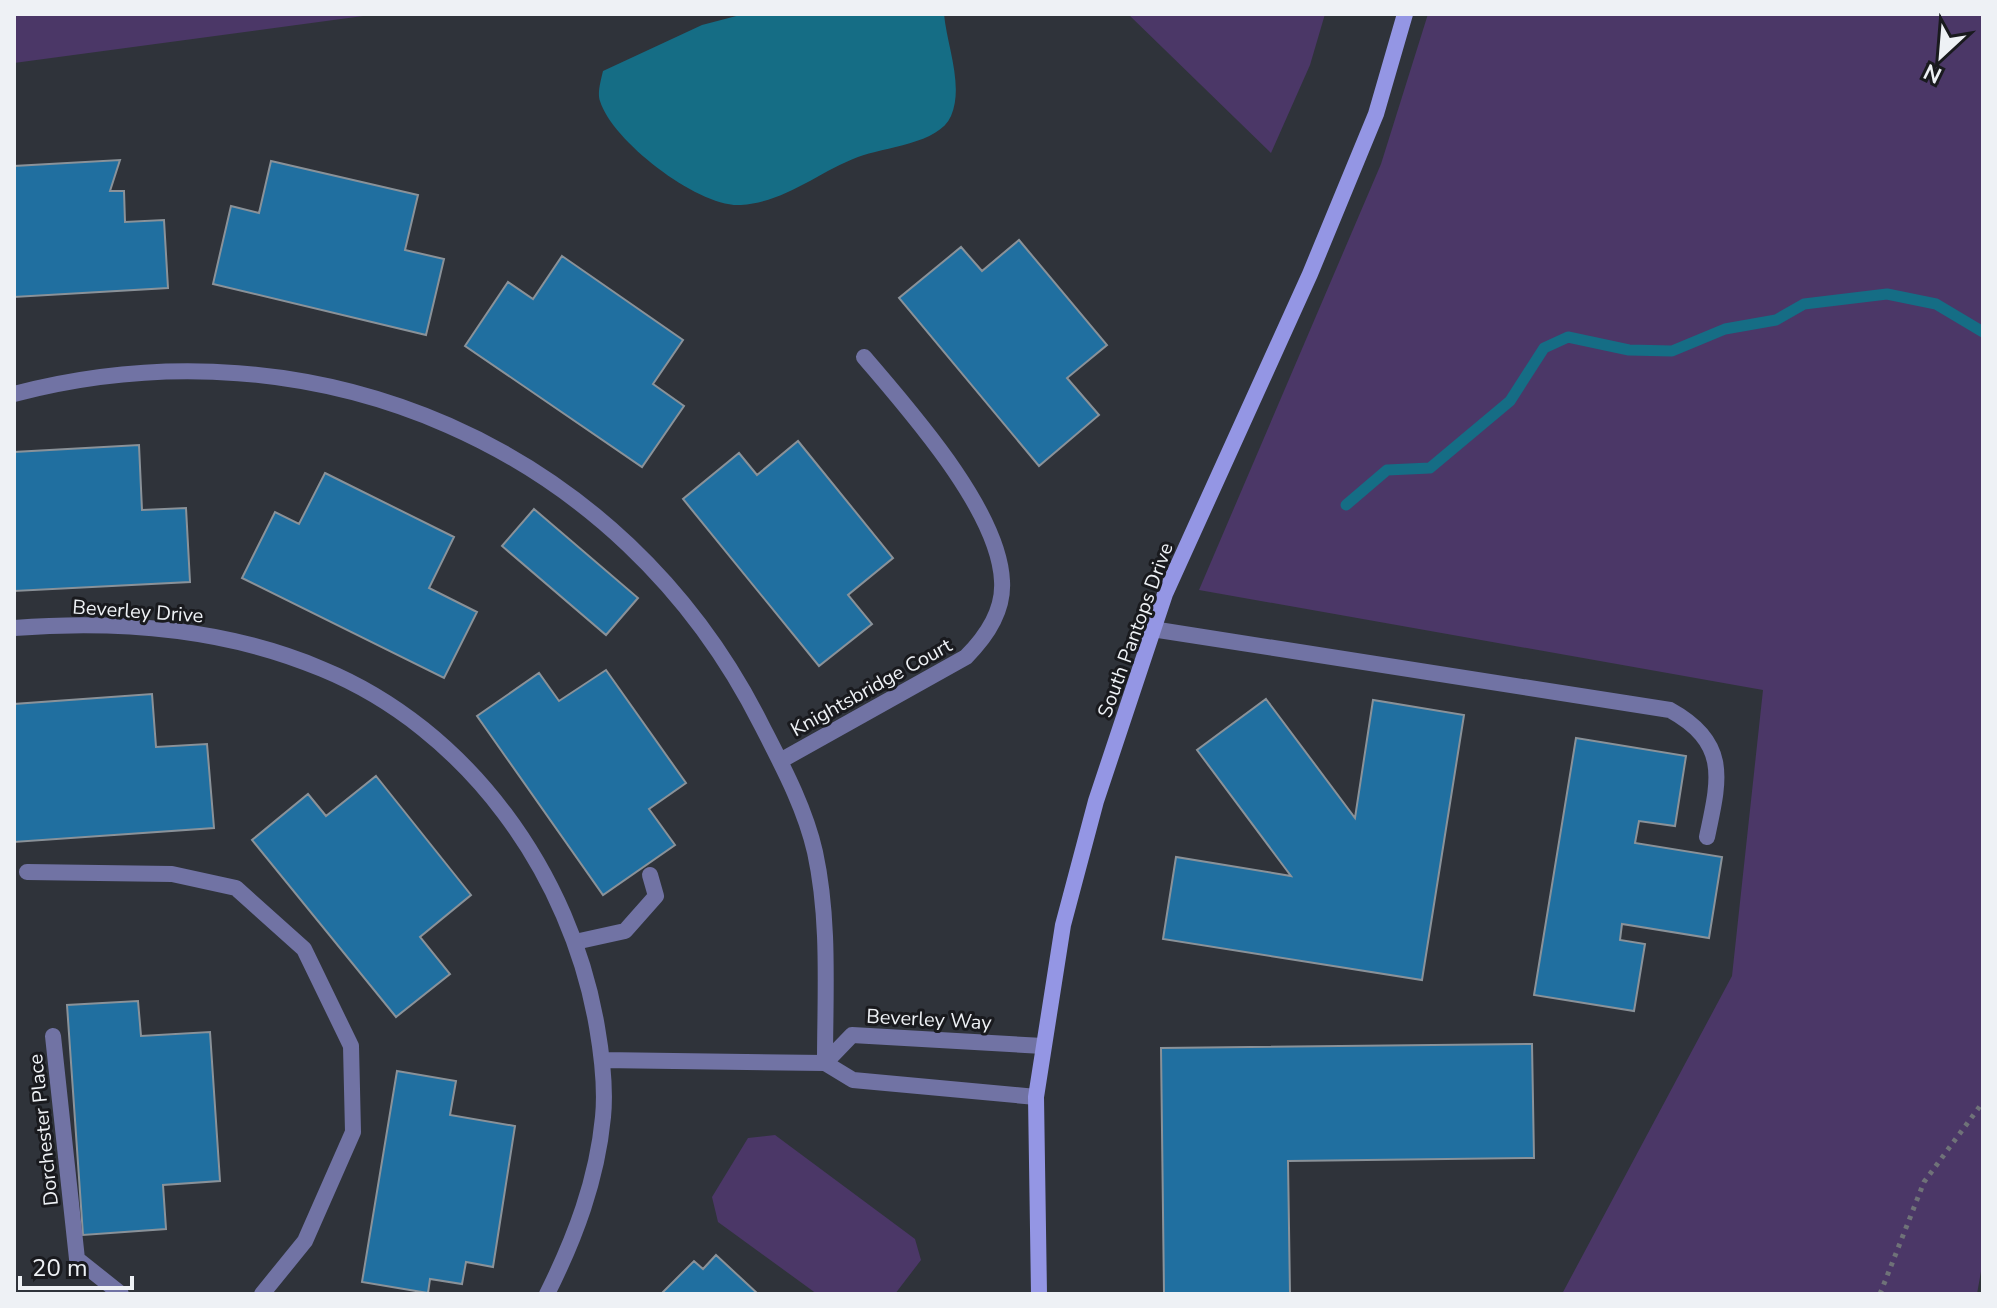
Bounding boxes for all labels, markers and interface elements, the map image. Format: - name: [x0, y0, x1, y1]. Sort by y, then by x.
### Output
- north arrow: [1901, 16, 1981, 96]
- text: N: [1919, 56, 1947, 90]
- street label: South Pantops Drive: [1091, 539, 1180, 721]
- street label: Beverley Drive: [72, 593, 204, 630]
- street label: Knightsbridge Court: [786, 631, 958, 743]
- street label: Beverley Way: [866, 1003, 993, 1036]
- street label: Dorchester Place: [22, 1053, 65, 1207]
- scale bar: [20, 1240, 132, 1290]
- text: 20 m: [32, 1252, 88, 1284]

